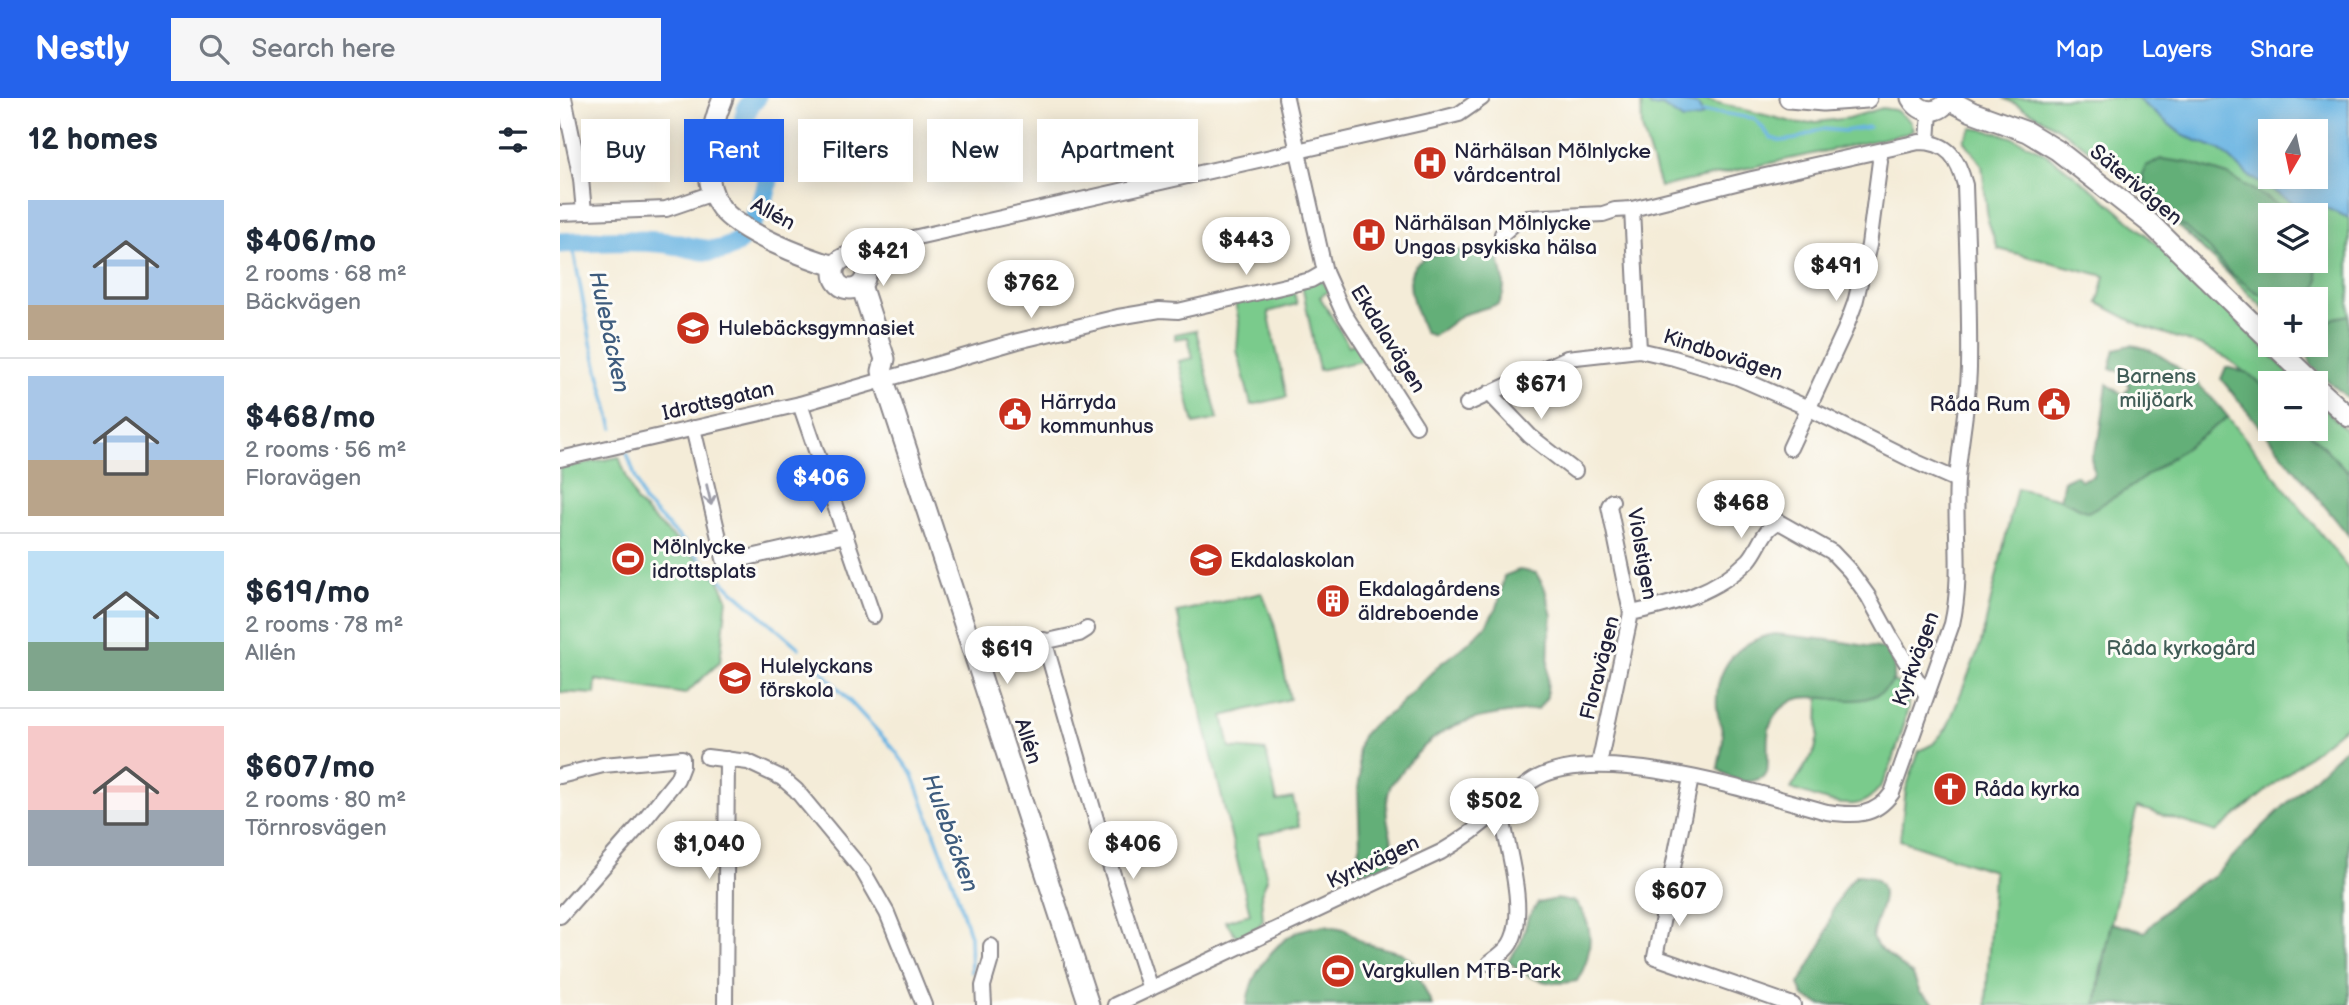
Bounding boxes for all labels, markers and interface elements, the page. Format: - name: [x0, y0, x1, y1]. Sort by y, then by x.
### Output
- search box: [171, 18, 661, 81]
- text: Nestly: [35, 29, 129, 69]
- icon: search: [195, 30, 233, 68]
- text: Search here: [251, 34, 395, 65]
- text: Map: [2055, 35, 2103, 64]
- text: Layers: [2141, 35, 2212, 64]
- text: Share: [2250, 35, 2314, 64]
- chip: Buy: [581, 119, 670, 182]
- chip: Rent: [684, 119, 784, 182]
- chip: Filters: [798, 119, 913, 182]
- chip: New: [927, 119, 1023, 182]
- chip: Apartment: [1037, 119, 1198, 182]
- north arrow: [2258, 119, 2328, 189]
- map controls: [2258, 119, 2328, 441]
- icon: filters: [494, 121, 532, 159]
- text: 12 homes: [28, 122, 158, 158]
- place label: Närhälsan Mölnlycke vårdcentral: [1453, 139, 1651, 188]
- street label: Säterivägen: [2085, 139, 2187, 231]
- hospital icon: Närhälsan Mölnlycke vårdcentral: [1411, 144, 1449, 182]
- street label: Allén: [747, 192, 799, 236]
- button: layers: [2258, 203, 2328, 273]
- place label: Närhälsan Mölnlycke Ungas psykiska hälsa: [1394, 211, 1597, 260]
- hospital icon: Närhälsan Mölnlycke Ungas psykiska hälsa: [1350, 216, 1388, 254]
- pin: $443: [1205, 218, 1287, 277]
- text: $406/mo: [245, 224, 376, 260]
- text: $443: [1218, 226, 1274, 254]
- icon: home: [84, 228, 168, 312]
- pin: $421: [842, 228, 924, 288]
- text: $421: [857, 237, 909, 265]
- pin: $491: [1795, 244, 1877, 303]
- text: $491: [1810, 252, 1862, 280]
- text: 2 rooms · 68 m²: [245, 260, 407, 288]
- pin: $762: [990, 260, 1072, 320]
- water label: Hulebäcken: [582, 269, 636, 395]
- text: $762: [1003, 269, 1059, 297]
- street label: Ekdalavägen: [1345, 281, 1431, 397]
- button: +: [2258, 287, 2328, 357]
- text: Bäckvägen: [245, 288, 361, 316]
- school or university icon: Hulebäcksgymnasiet: [674, 309, 712, 347]
- place label: Hulebäcksgymnasiet: [718, 316, 915, 341]
- street label: Kindbovägen: [1660, 324, 1786, 386]
- pin: $671: [1500, 362, 1582, 421]
- park label: Barnens miljöark: [2116, 364, 2196, 413]
- text: $671: [1515, 370, 1567, 398]
- button: −: [2258, 371, 2328, 441]
- street label: Idrottsgatan: [660, 376, 776, 426]
- public building icon: Råda Rum: [2035, 385, 2073, 423]
- place label: Härryda kommunhus: [1040, 390, 1154, 439]
- place label: Råda Rum: [1930, 392, 2030, 417]
- public building icon: Härryda kommunhus: [996, 395, 1034, 433]
- text: $468/mo: [245, 400, 375, 436]
- icon: home: [84, 404, 168, 488]
- text: 2 rooms · 56 m²: [245, 436, 407, 464]
- pin: $406: [780, 456, 862, 515]
- text: Floravägen: [245, 464, 361, 492]
- text: $406: [793, 464, 849, 492]
- pin: $468: [1700, 480, 1782, 540]
- one-way arrow: [703, 483, 716, 506]
- text: $468: [1713, 489, 1769, 517]
- street label: Violstigen: [1622, 506, 1662, 602]
- place label: Mölnlycke idrottsplats: [652, 535, 756, 584]
- sports icon: Mölnlycke idrottsplats: [609, 540, 647, 578]
- school or university icon: Ekdalaskolan: [1187, 541, 1225, 579]
- place label: Ekdalaskolan: [1230, 548, 1355, 573]
- text: $619/mo: [245, 575, 370, 611]
- place label: Ekdalagårdens äldreboende: [1358, 577, 1500, 626]
- icon: home: [84, 579, 168, 663]
- building icon: Ekdalagårdens äldreboende: [1314, 582, 1352, 620]
- street label: Kyrkvägen: [1887, 608, 1945, 710]
- text: 2 rooms · 78 m²: [245, 611, 403, 639]
- street label: Floravägen: [1575, 613, 1625, 723]
- pin: $619: [966, 626, 1048, 686]
- text: $619: [981, 635, 1033, 663]
- park label: Råda kyrkogård: [2106, 636, 2256, 661]
- text: Allén: [245, 639, 296, 667]
- place label: Hulelyckans förskola: [760, 654, 873, 703]
- school or university icon: Hulelyckans förskola: [716, 659, 754, 697]
- street label: Allén: [1009, 715, 1047, 767]
- text: $607/mo: [245, 750, 375, 786]
- icon: home: [84, 754, 168, 838]
- water label: Hulebäcken: [916, 770, 984, 896]
- church icon: Råda kyrka: [1931, 770, 1969, 808]
- place label: Råda kyrka: [1974, 777, 2080, 802]
- pin: $502: [1453, 778, 1535, 838]
- text: 2 rooms · 80 m²: [245, 786, 406, 814]
- text: $502: [1466, 787, 1522, 815]
- text: Törnrosvägen: [245, 814, 387, 842]
- pin: $1,040: [652, 822, 766, 881]
- pin: $406: [1092, 822, 1174, 881]
- text: $1,040: [673, 830, 745, 858]
- text: $406: [1105, 830, 1161, 858]
- street label: Kyrkvägen: [1323, 830, 1423, 894]
- pin: $607: [1638, 868, 1720, 928]
- text: $607: [1651, 877, 1707, 905]
- sports icon: Vargkullen MTB-Park: [1319, 952, 1357, 990]
- place label: Vargkullen MTB-Park: [1362, 959, 1561, 984]

